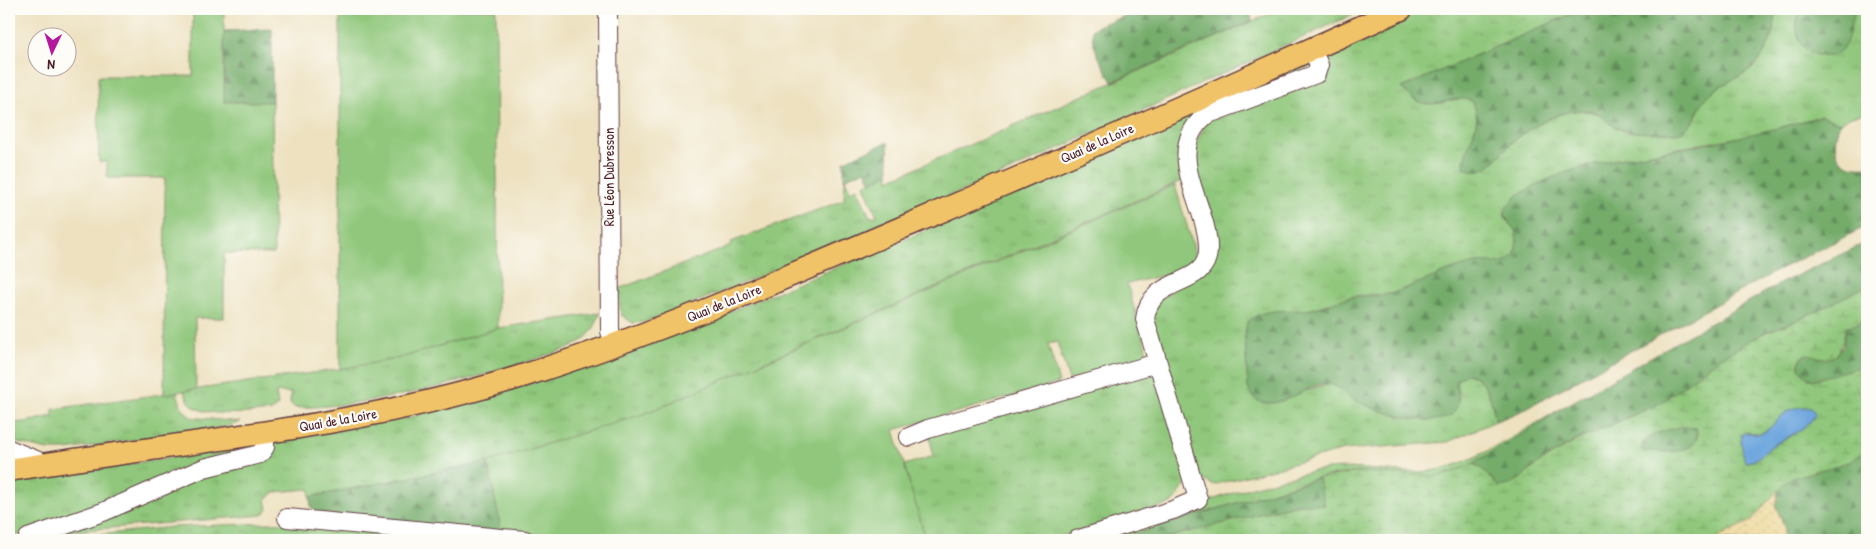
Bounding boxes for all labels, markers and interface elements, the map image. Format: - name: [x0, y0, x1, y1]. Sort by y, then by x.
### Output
- north arrow: [28, 28, 78, 78]
- text: N: [46, 56, 55, 75]
- street label: Quai de la Loire: [1057, 118, 1137, 167]
- street label: Rue Léon Dubresson: [599, 128, 618, 226]
- street label: Quai de la Loire: [684, 279, 764, 326]
- street label: Quai de la Loire: [298, 403, 379, 436]

